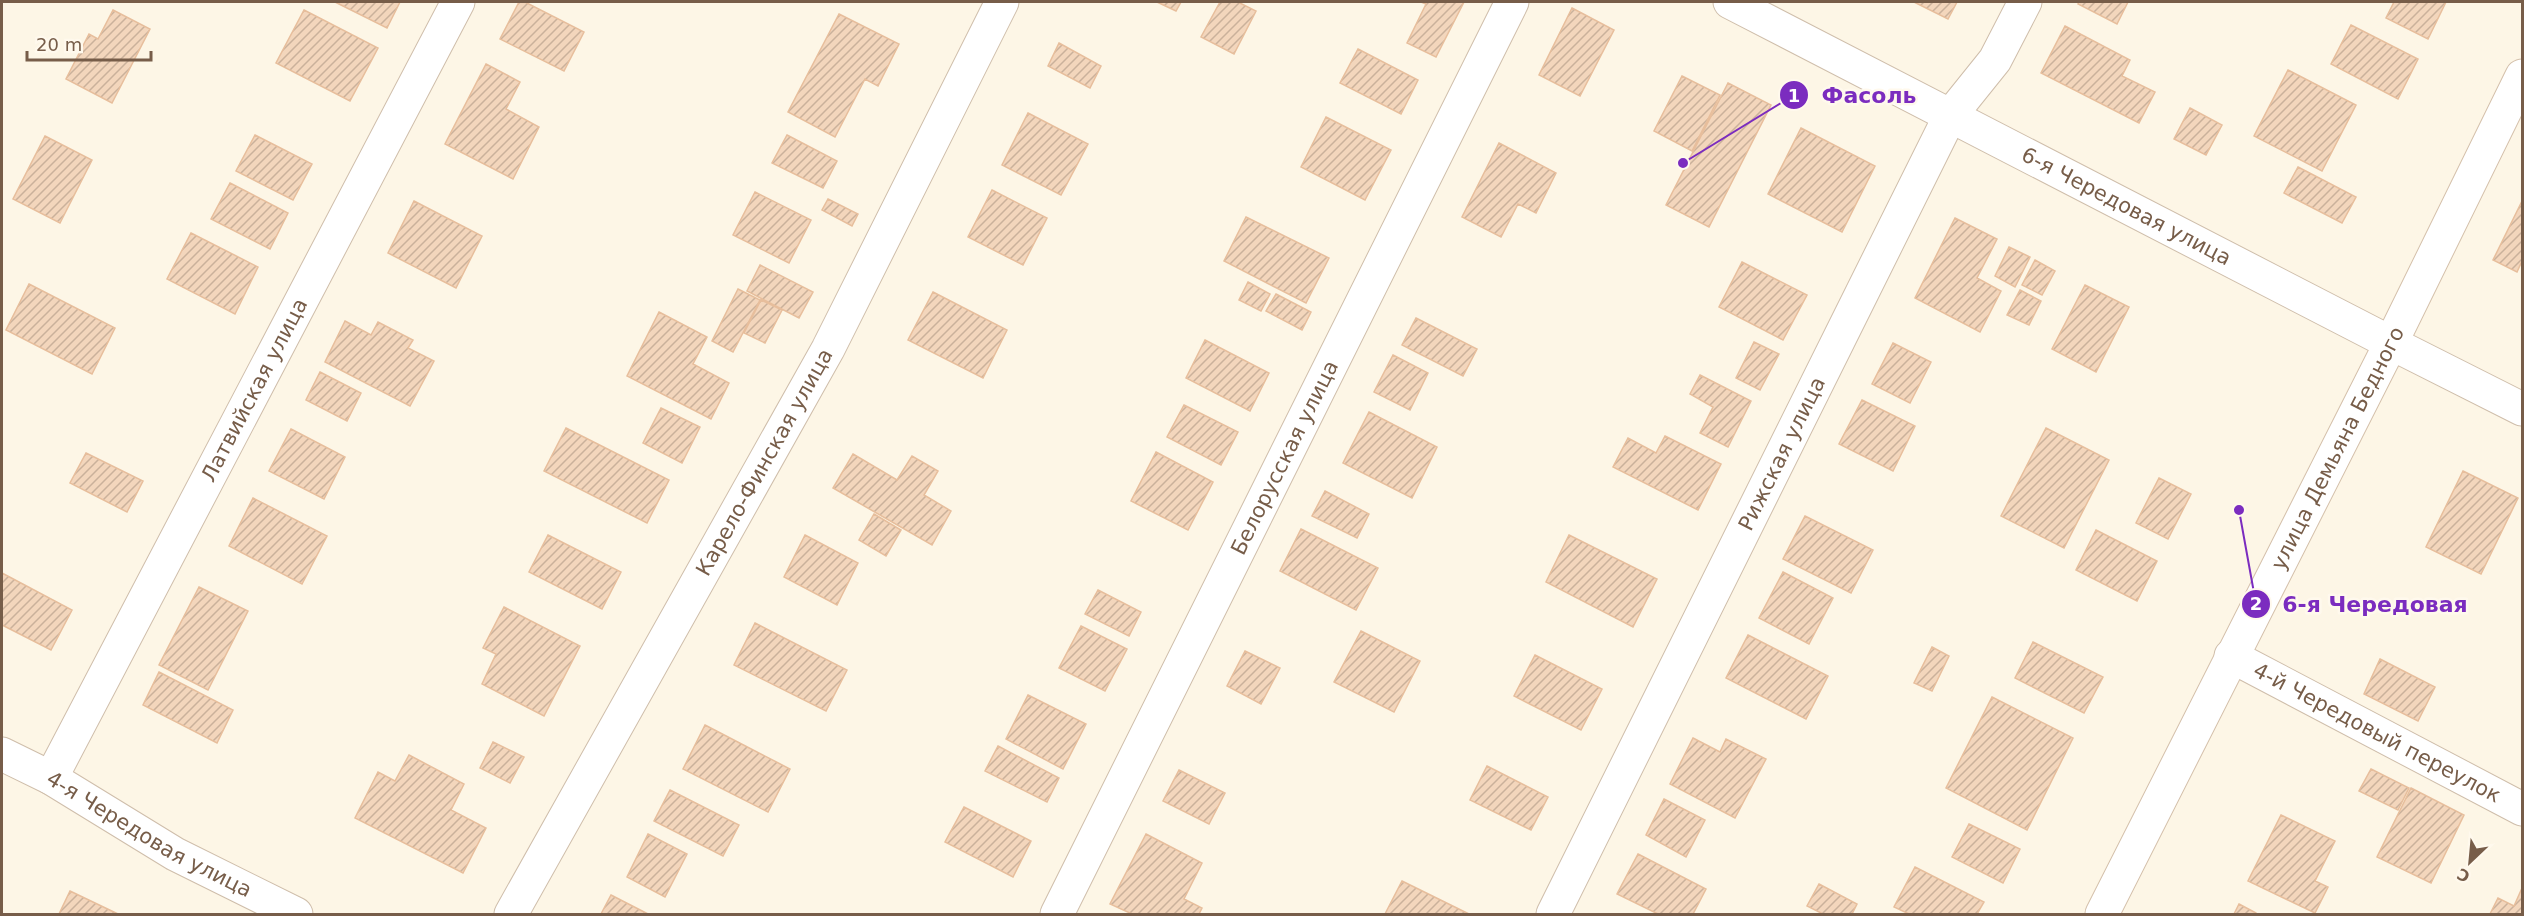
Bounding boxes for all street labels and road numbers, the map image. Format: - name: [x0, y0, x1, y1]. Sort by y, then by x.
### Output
- street label: 6-я Чередовая улица: [2018, 143, 2235, 270]
- street label: Латвийская улица: [196, 294, 312, 486]
- street label: улица Демьяна Бедного: [2266, 323, 2409, 574]
- street label: Карело-Финская улица: [691, 345, 838, 580]
- street label: Белорусская улица: [1226, 356, 1343, 559]
- street label: Рижская улица: [1734, 373, 1830, 535]
- street label: 4-й Чередовый переулок: [2249, 658, 2505, 808]
- street label: 4-я Чередовая улица: [42, 766, 256, 902]

